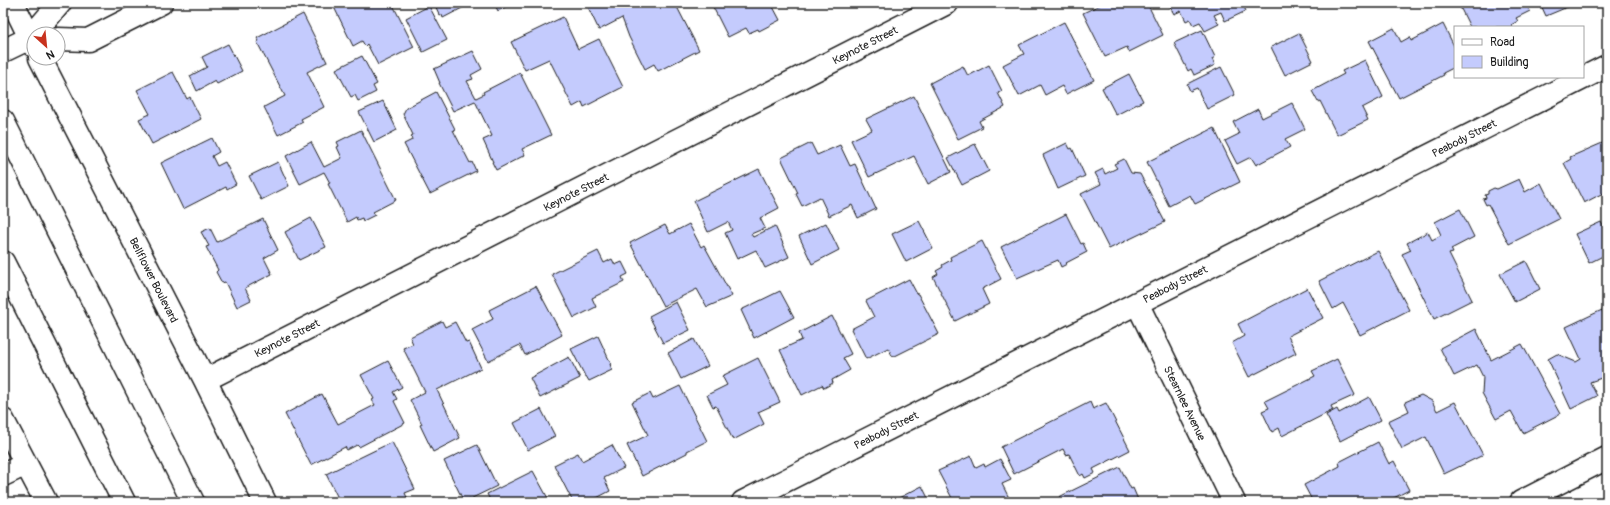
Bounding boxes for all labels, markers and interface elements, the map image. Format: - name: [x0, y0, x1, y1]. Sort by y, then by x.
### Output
- street label: Keynote Street: [831, 23, 900, 67]
- north arrow: [26, 26, 66, 66]
- legend: [1454, 26, 1584, 78]
- text: Road: [1490, 35, 1515, 50]
- text: N: [44, 47, 57, 62]
- text: Building: [1490, 55, 1529, 70]
- street label: Peabody Street: [1430, 116, 1499, 160]
- street label: Keynote Street: [542, 170, 611, 214]
- street label: Bellflower Boulevard: [126, 235, 181, 325]
- street label: Peabody Street: [1141, 262, 1210, 306]
- street label: Keynote Street: [253, 316, 322, 360]
- street label: Stearnlee Avenue: [1161, 364, 1208, 443]
- street label: Peabody Street: [852, 408, 921, 452]

